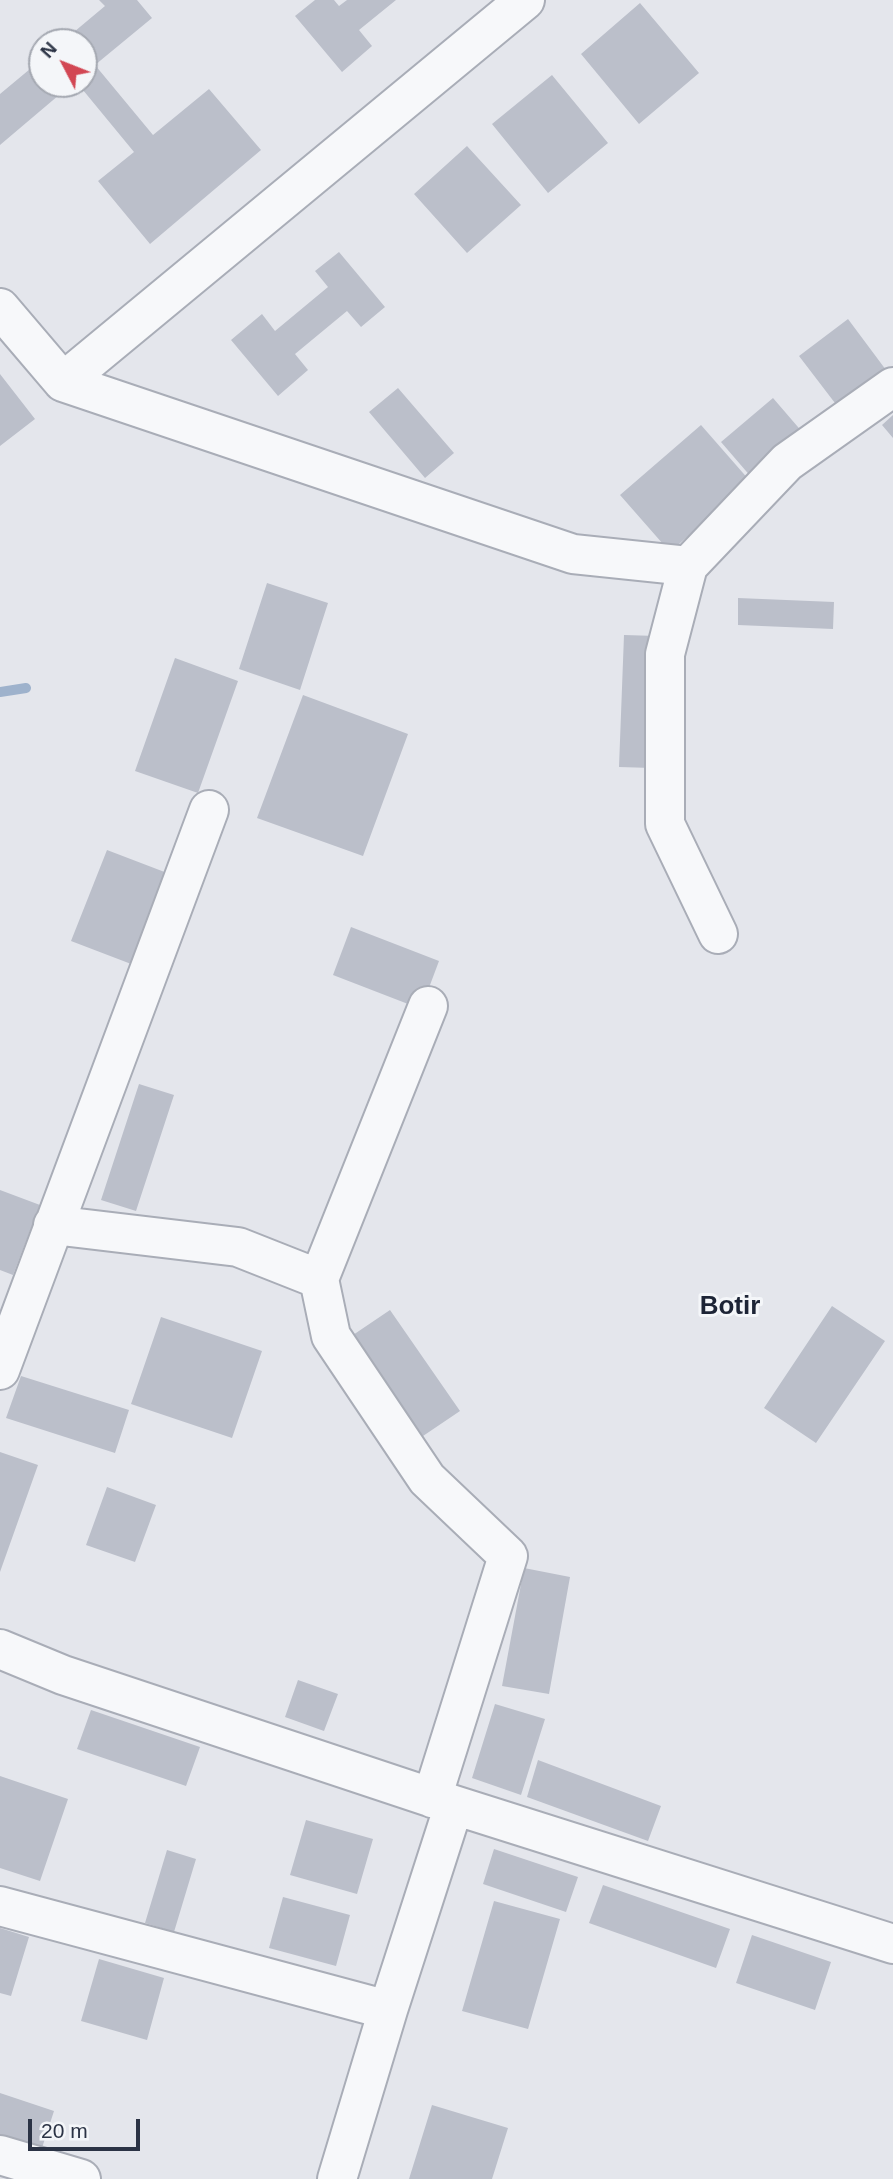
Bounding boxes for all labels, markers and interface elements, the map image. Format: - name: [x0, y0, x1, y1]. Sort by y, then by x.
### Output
- north arrow: [28, 28, 98, 98]
- text: N: [36, 38, 61, 62]
- district label: Botir: [700, 1291, 760, 1323]
- scale bar: [32, 2106, 144, 2150]
- text: 20 m: [41, 2119, 88, 2142]

